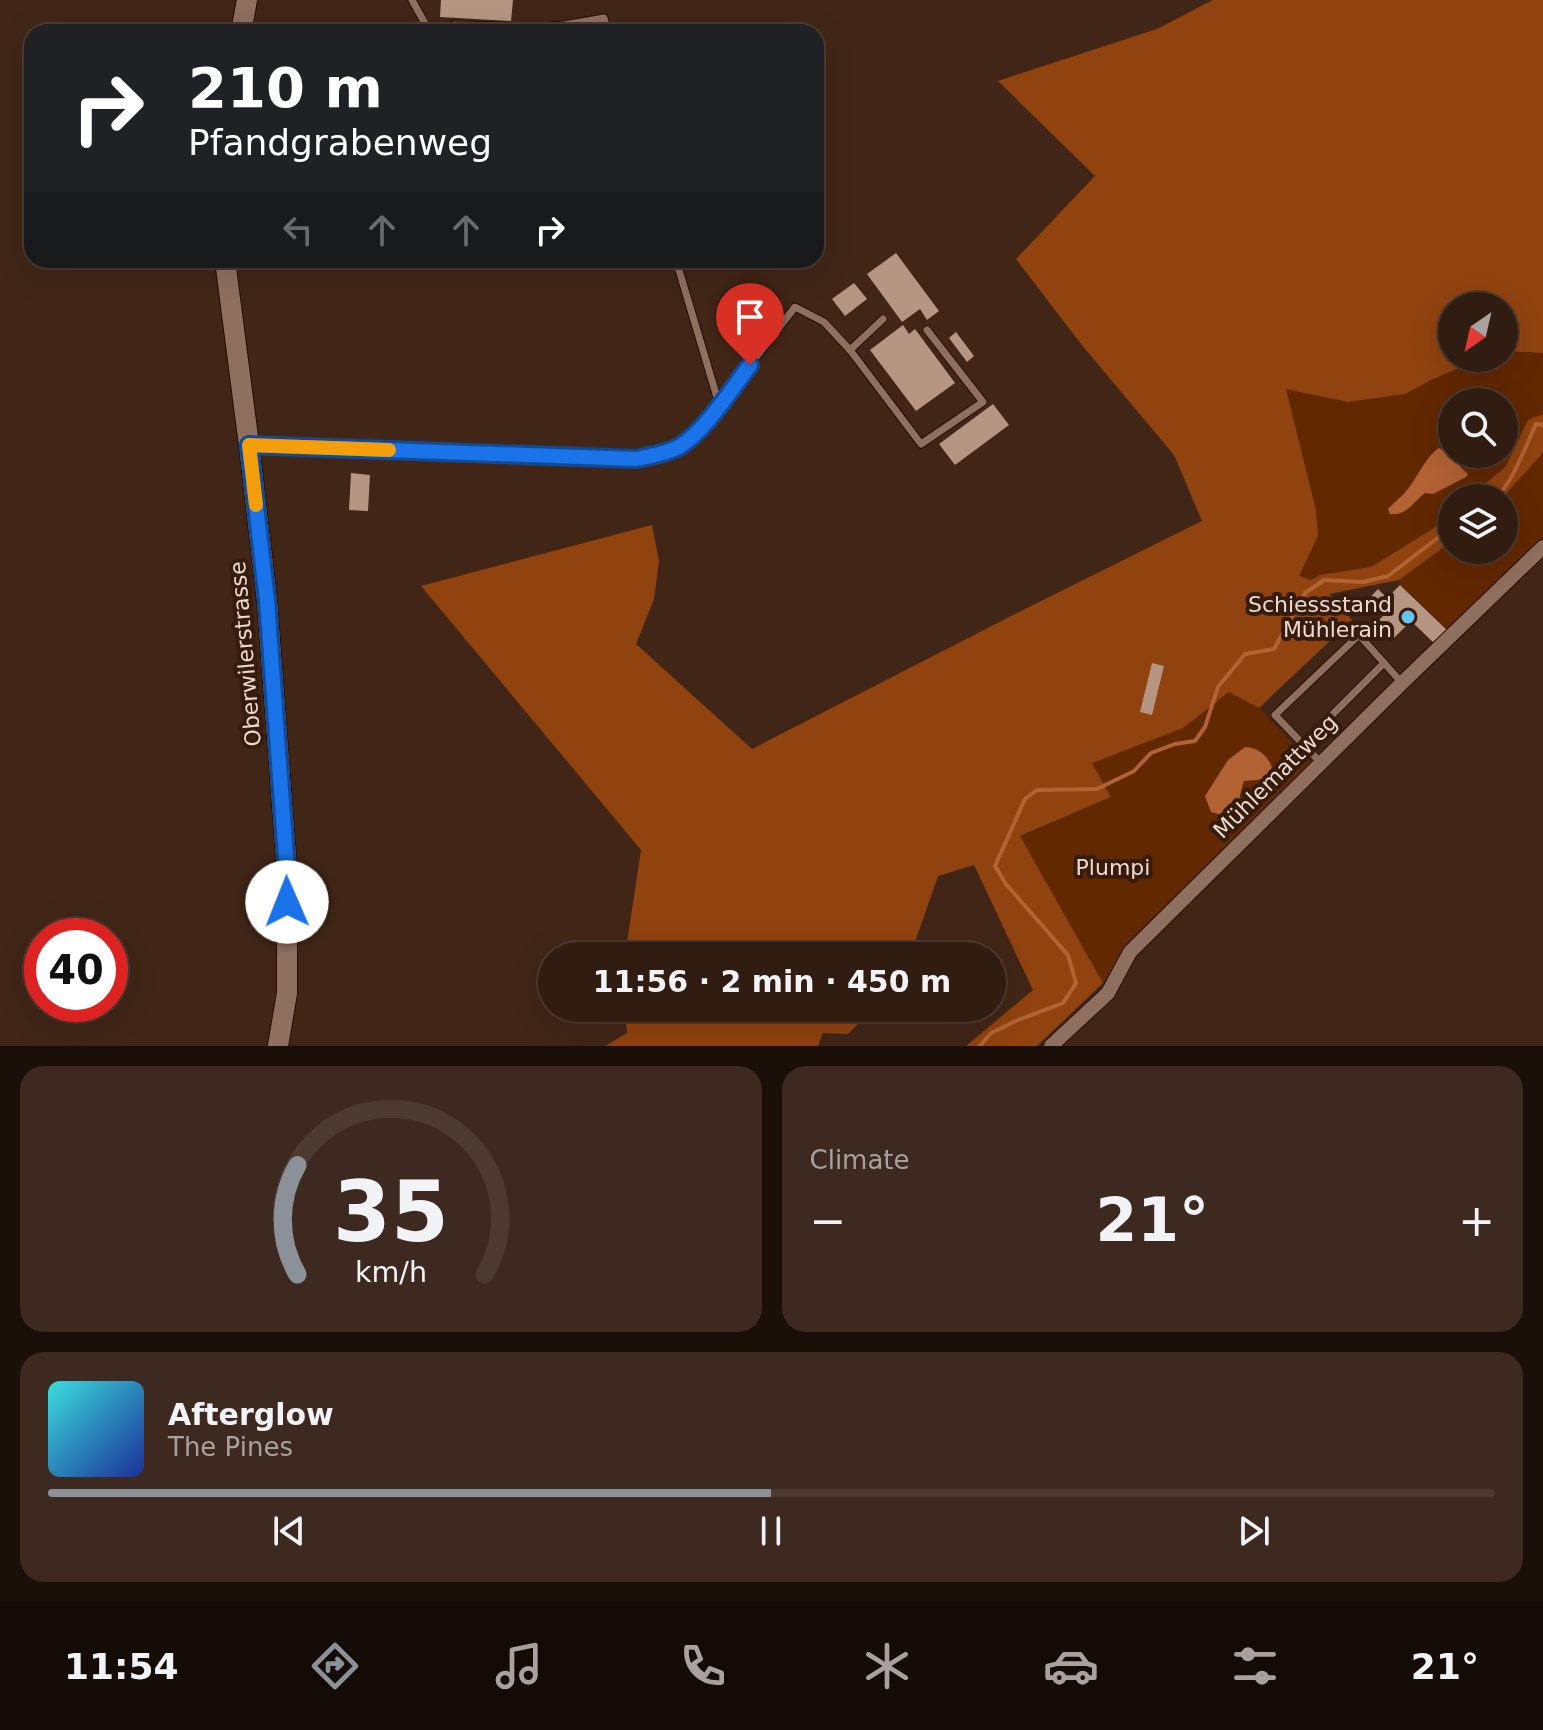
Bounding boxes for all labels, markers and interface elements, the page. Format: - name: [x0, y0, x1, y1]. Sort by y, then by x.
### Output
- text: 210 m: [188, 55, 383, 120]
- icon: right: [56, 56, 160, 160]
- text: Pfandgrabenweg: [188, 122, 492, 163]
- icon: left: [276, 208, 320, 252]
- icon: ahead: [360, 208, 404, 252]
- icon: ahead: [444, 208, 488, 252]
- icon: right: [528, 208, 572, 252]
- pin: [716, 283, 784, 365]
- north arrow: [1438, 292, 1518, 372]
- map controls: [1438, 292, 1518, 564]
- icon: arrive: [728, 295, 772, 339]
- button: search: [1438, 388, 1518, 468]
- button: layers: [1438, 484, 1518, 564]
- street label: Oberwilerstrasse: [225, 560, 266, 748]
- place label: Schiessstand Mühlerain: [1248, 592, 1392, 642]
- marker: Schiessstand Mühlerain: [1399, 608, 1417, 626]
- street label: Mühlemattweg: [1208, 709, 1342, 843]
- park label: Plumpi: [1076, 855, 1150, 880]
- position arrow: [245, 860, 329, 944]
- speed limit sign: 40: [24, 918, 128, 1022]
- text: 11:56 · 2 min · 450 m: [593, 964, 951, 999]
- text: Climate: [810, 1145, 910, 1175]
- text: 35: [333, 1164, 449, 1261]
- text: 21°: [1096, 1185, 1209, 1255]
- text: −: [810, 1195, 846, 1246]
- text: +: [1458, 1195, 1495, 1246]
- text: km/h: [355, 1255, 427, 1289]
- text: Afterglow: [168, 1397, 334, 1432]
- text: The Pines: [168, 1432, 293, 1462]
- icon: previous: [267, 1509, 311, 1553]
- icon: pause: [749, 1509, 793, 1553]
- icon: next: [1232, 1509, 1276, 1553]
- icon: directions: [307, 1638, 363, 1694]
- icon: music: [491, 1638, 547, 1694]
- icon: phone: [675, 1638, 731, 1694]
- icon: climate: [859, 1638, 915, 1694]
- icon: car: [1043, 1638, 1099, 1694]
- icon: filters: [1227, 1638, 1283, 1694]
- text: 11:54: [64, 1646, 179, 1687]
- text: 21°: [1411, 1646, 1479, 1687]

